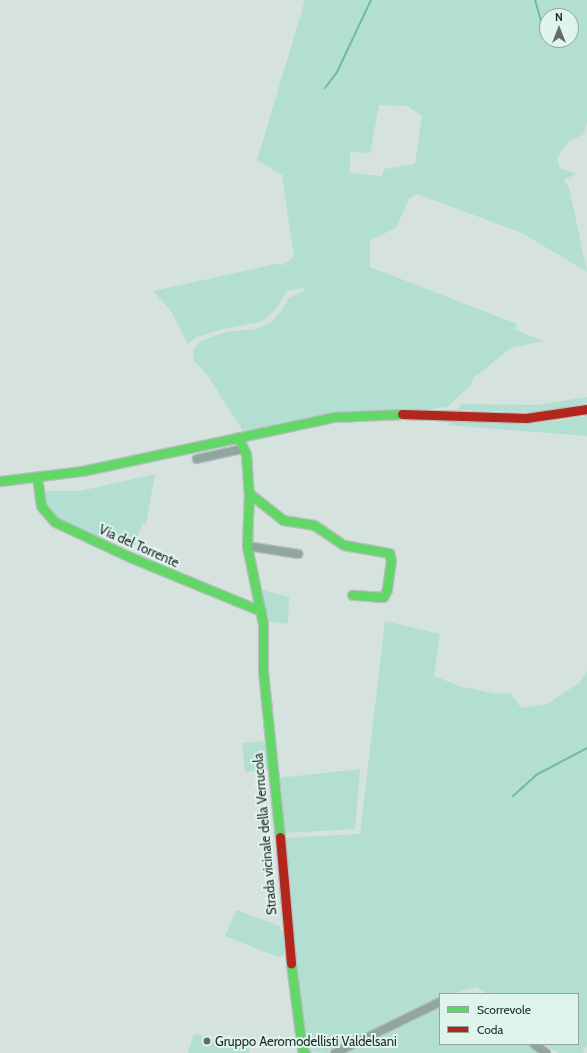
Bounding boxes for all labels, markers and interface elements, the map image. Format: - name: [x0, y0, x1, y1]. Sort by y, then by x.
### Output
- north arrow: [539, 8, 579, 48]
- text: N: [555, 10, 563, 24]
- street label: Via del Torrente: [96, 521, 182, 571]
- street label: Strada vicinale della Verrucola: [250, 752, 280, 916]
- legend: [439, 993, 579, 1045]
- text: Scorrevole: [477, 1002, 531, 1017]
- text: Coda: [477, 1022, 503, 1037]
- place label: Gruppo Aeromodellisti Valdelsani: [215, 1033, 397, 1049]
- marker: Gruppo Aeromodellisti Valdelsani: [202, 1036, 212, 1046]

